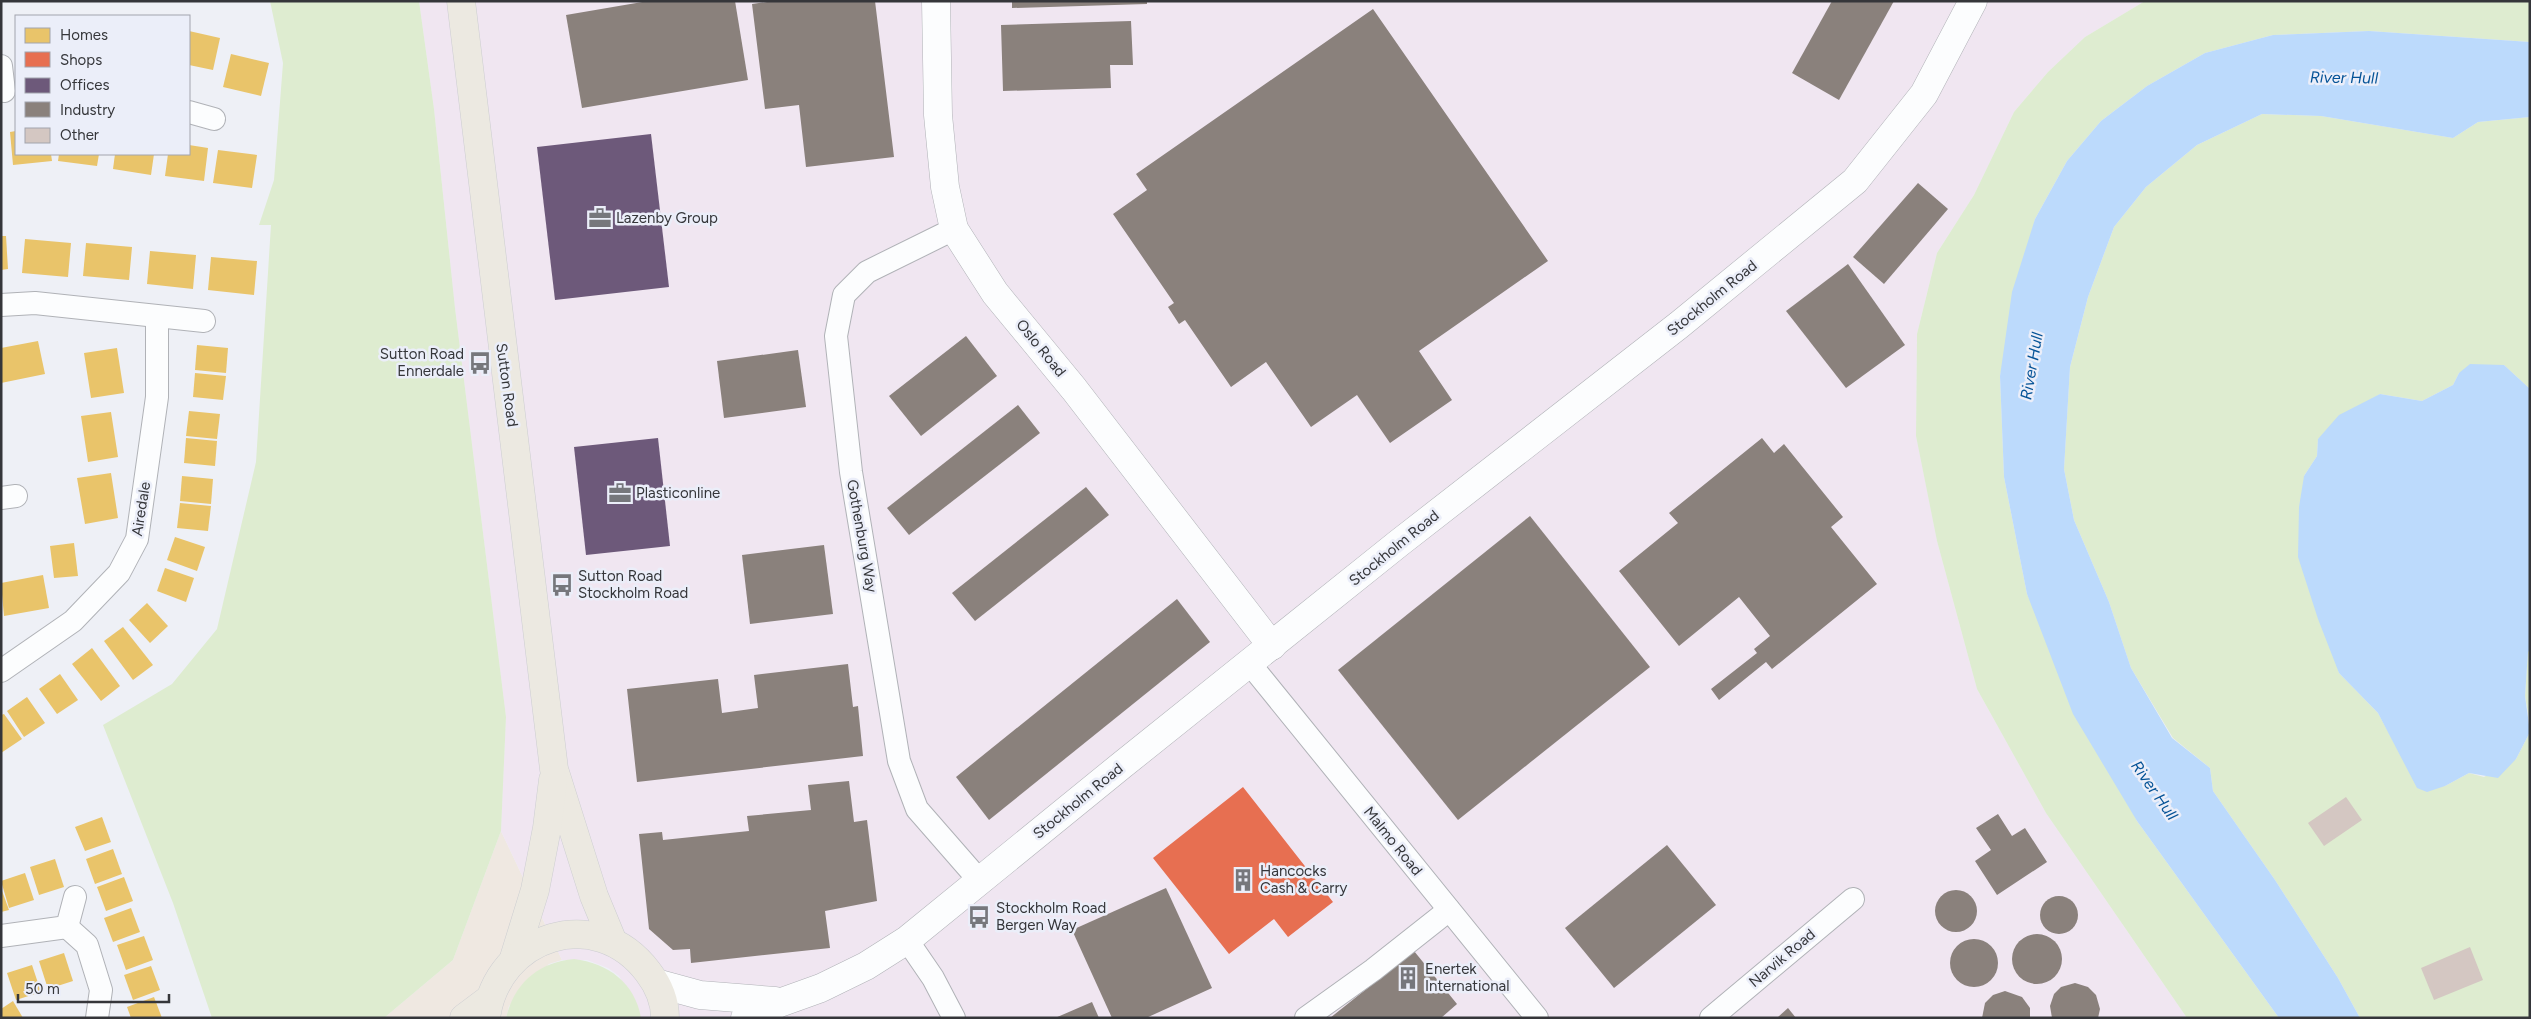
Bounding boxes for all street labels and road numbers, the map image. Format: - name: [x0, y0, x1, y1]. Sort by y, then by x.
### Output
- street label: Stockholm Road: [1663, 256, 1761, 340]
- street label: Oslo Road: [1012, 316, 1070, 380]
- street label: Sutton Road: [492, 342, 522, 428]
- street label: Gothenburg Way: [843, 478, 881, 594]
- street label: Airedale: [128, 481, 154, 537]
- street label: Stockholm Road: [1345, 506, 1443, 590]
- street label: Stockholm Road: [1029, 759, 1127, 843]
- street label: Malmo Road: [1360, 803, 1426, 879]
- street label: Narvik Road: [1745, 925, 1819, 991]

